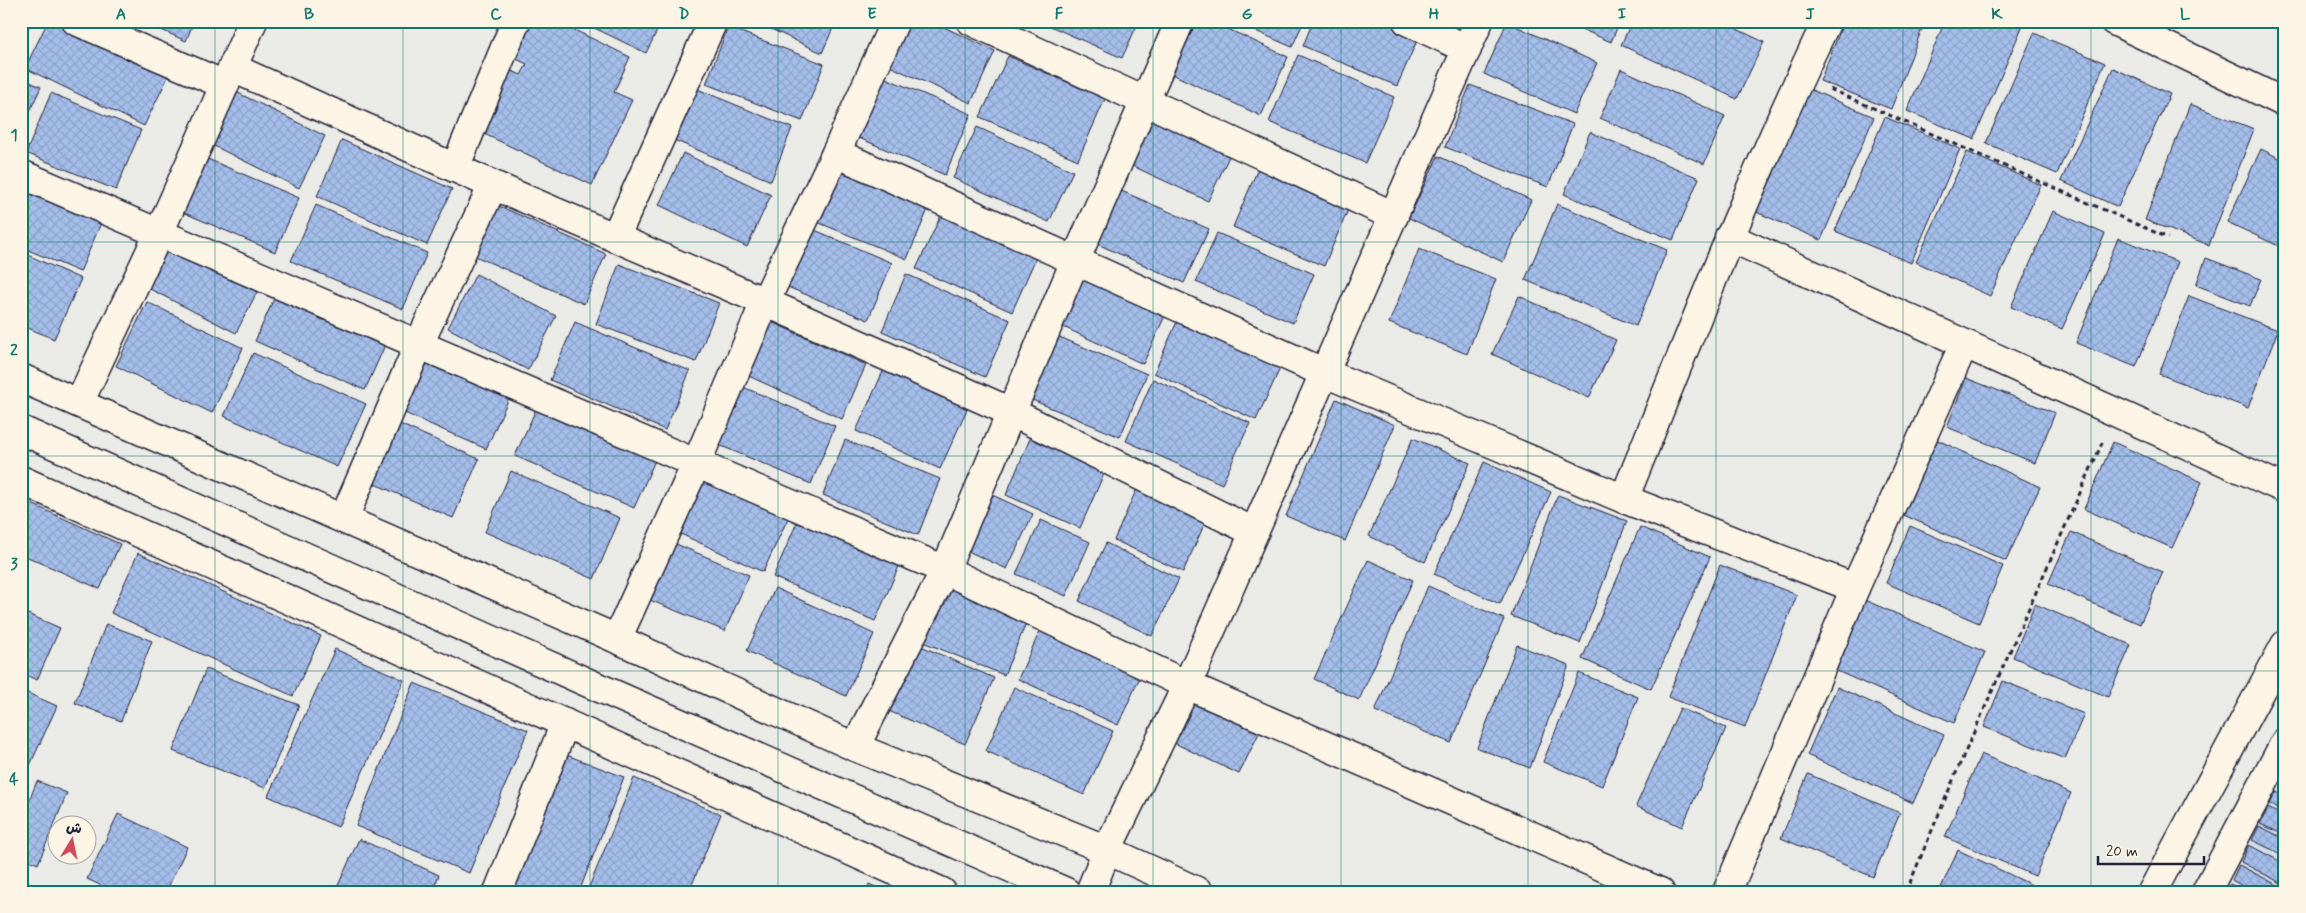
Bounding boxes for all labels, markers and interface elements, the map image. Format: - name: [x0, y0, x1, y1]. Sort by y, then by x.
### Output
- text: A: [116, 4, 126, 25]
- text: B: [304, 4, 314, 25]
- text: C: [490, 4, 502, 25]
- text: D: [678, 4, 690, 25]
- text: E: [867, 4, 877, 25]
- text: F: [1055, 4, 1064, 25]
- text: G: [1242, 4, 1253, 25]
- text: H: [1429, 4, 1440, 25]
- text: I: [1618, 4, 1627, 25]
- text: J: [1805, 4, 1815, 25]
- text: K: [1991, 4, 2003, 25]
- text: L: [2180, 4, 2191, 25]
- text: 1: [10, 125, 18, 146]
- text: 2: [10, 340, 18, 361]
- text: 3: [10, 554, 18, 575]
- text: 4: [9, 769, 19, 790]
- north arrow: [48, 816, 98, 866]
- text: ش: [65, 818, 83, 838]
- scale bar: [2098, 833, 2205, 865]
- text: 20 m: [2106, 842, 2138, 862]

